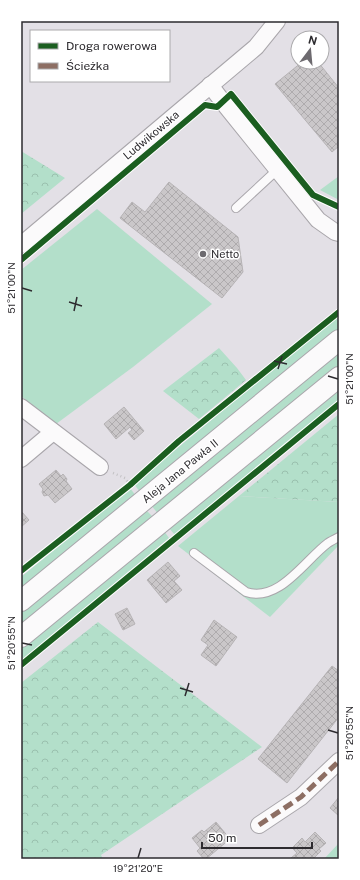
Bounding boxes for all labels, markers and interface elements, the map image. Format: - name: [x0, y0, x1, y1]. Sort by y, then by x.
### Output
- legend: [30, 30, 170, 82]
- north arrow: [290, 30, 330, 70]
- text: N: [307, 33, 319, 47]
- text: Droga rowerowa: [66, 39, 157, 53]
- text: Ścieżka: [66, 59, 109, 73]
- street label: Ludwikowska: [121, 108, 181, 162]
- place label: Netto: [211, 248, 239, 260]
- marker: Netto: [198, 249, 208, 259]
- text: 51°21'00"N: [5, 262, 17, 314]
- text: 51°21'00"N: [343, 353, 355, 405]
- street label: Aleja Jana Pawła II: [140, 437, 220, 505]
- text: 51°20'55"N: [5, 616, 17, 670]
- text: 51°20'55"N: [343, 706, 355, 760]
- scale bar: [202, 824, 312, 850]
- text: 50 m: [208, 831, 236, 845]
- text: 19°21'20"E: [113, 862, 163, 874]

